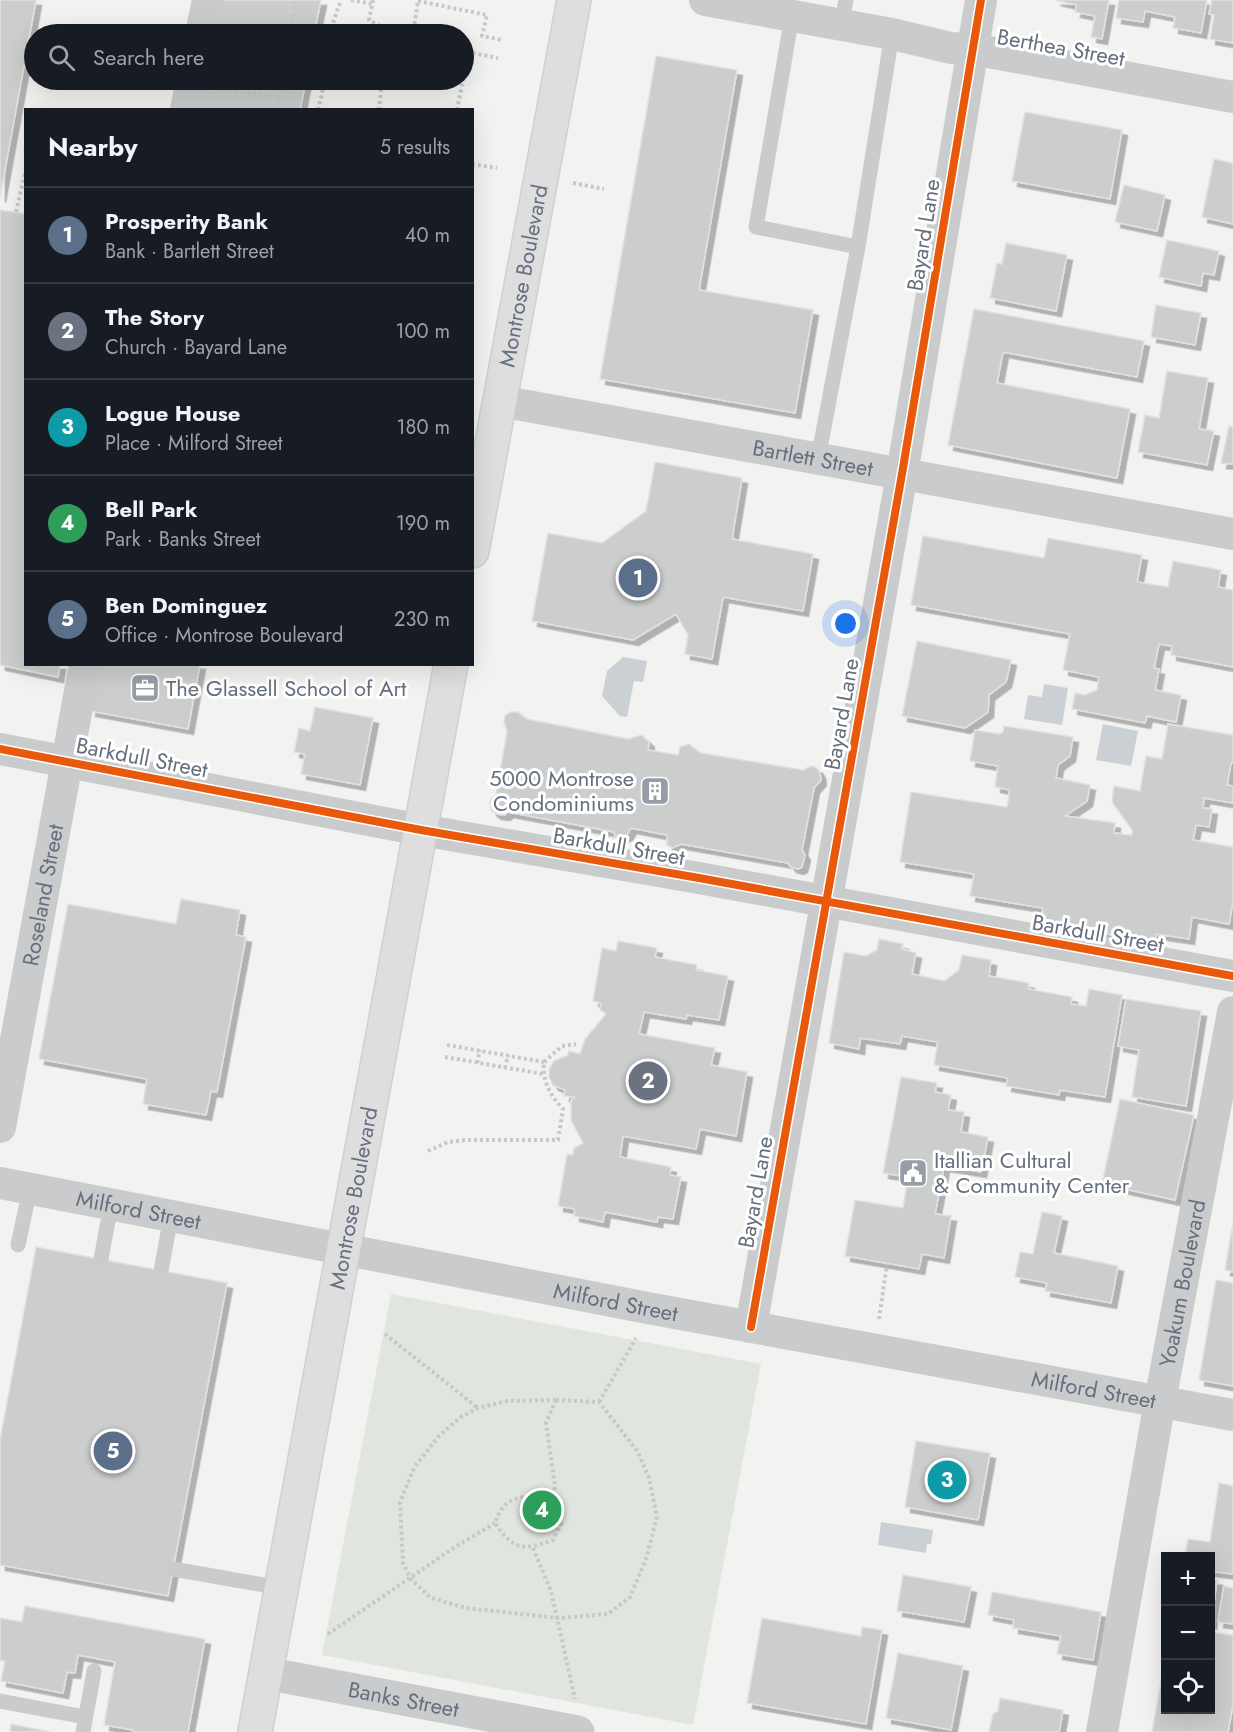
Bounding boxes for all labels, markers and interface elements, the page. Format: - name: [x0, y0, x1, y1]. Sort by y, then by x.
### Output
- street label: Berthea Street: [995, 20, 1128, 74]
- search box: [24, 24, 474, 90]
- icon: search: [45, 41, 78, 74]
- text: Search here: [93, 41, 204, 73]
- text: Nearby: [48, 128, 137, 166]
- text: 5 results: [380, 133, 450, 162]
- street label: Bayard Lane: [898, 177, 948, 293]
- street label: Montrose Boulevard: [490, 182, 556, 370]
- text: Prosperity Bank: [105, 205, 268, 237]
- text: 1: [62, 221, 73, 250]
- text: 40 m: [405, 221, 450, 250]
- text: Bank · Bartlett Street: [105, 237, 274, 266]
- text: The Story: [105, 301, 204, 333]
- text: 2: [61, 317, 74, 346]
- text: 100 m: [395, 317, 450, 346]
- text: Church · Bayard Lane: [105, 333, 287, 362]
- text: Logue House: [105, 397, 240, 429]
- text: 3: [61, 413, 74, 442]
- text: 180 m: [396, 413, 450, 442]
- text: Place · Milford Street: [105, 429, 283, 458]
- street label: Bartlett Street: [750, 431, 876, 485]
- text: Bell Park: [105, 493, 197, 525]
- text: 4: [61, 509, 74, 538]
- text: 190 m: [396, 509, 450, 538]
- text: Park · Banks Street: [105, 525, 261, 554]
- pin: 1: [618, 556, 658, 600]
- text: Ben Dominguez: [105, 589, 267, 621]
- text: 5: [61, 605, 74, 634]
- text: 230 m: [394, 605, 450, 634]
- your location: [831, 609, 860, 638]
- text: Office · Montrose Boulevard: [105, 621, 343, 650]
- street label: Bayard Lane: [815, 656, 867, 772]
- office icon: The Glassell School of Art: [129, 672, 161, 704]
- place label: The Glassell School of Art: [166, 672, 407, 704]
- street label: Barkdull Street: [73, 729, 211, 786]
- place label: 5000 Montrose Condominiums: [489, 762, 634, 819]
- building icon: 5000 Montrose Condominiums: [639, 775, 671, 807]
- street label: Barkdull Street: [551, 819, 688, 873]
- street label: Roseland Street: [14, 821, 71, 968]
- street label: Barkdull Street: [1030, 906, 1167, 960]
- pin: 2: [628, 1058, 668, 1104]
- street label: Montrose Boulevard: [321, 1104, 385, 1292]
- street label: Bayard Lane: [729, 1134, 781, 1250]
- place label: Itallian Cultural & Community Center: [934, 1144, 1130, 1201]
- public building icon: Itallian Cultural & Community Center: [897, 1157, 929, 1189]
- street label: Milford Street: [73, 1182, 204, 1238]
- street label: Yoakum Boulevard: [1151, 1197, 1214, 1370]
- street label: Milford Street: [551, 1274, 681, 1329]
- street label: Milford Street: [1029, 1362, 1159, 1417]
- pin: 5: [94, 1428, 132, 1474]
- pin: 3: [928, 1458, 966, 1502]
- pin: 4: [522, 1488, 562, 1532]
- map controls: [1161, 1552, 1215, 1714]
- button: +: [1161, 1552, 1215, 1606]
- button: −: [1161, 1606, 1215, 1660]
- button: locate: [1161, 1660, 1215, 1714]
- street label: Banks Street: [345, 1673, 462, 1725]

